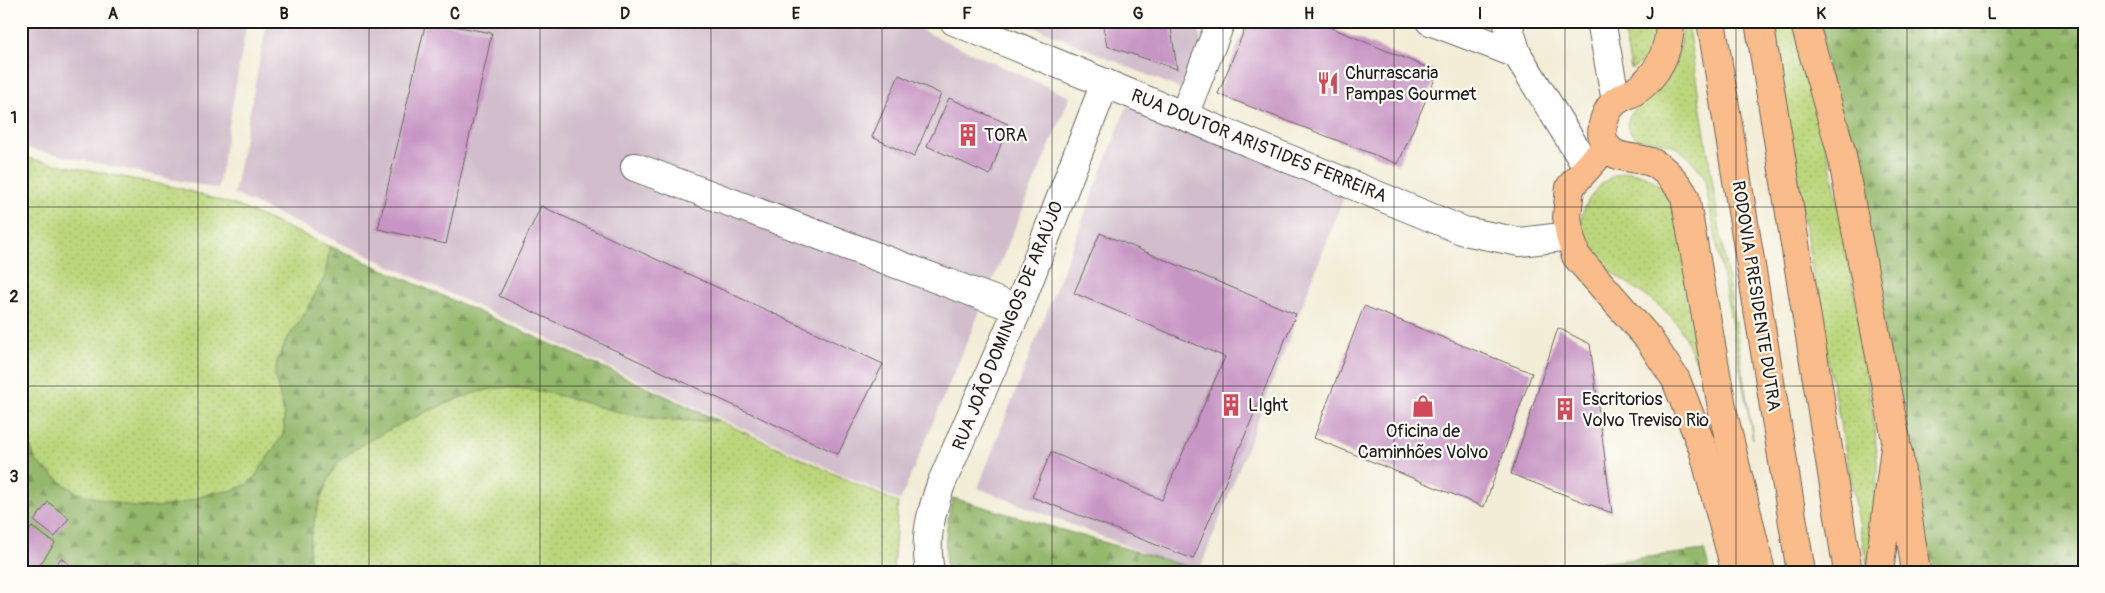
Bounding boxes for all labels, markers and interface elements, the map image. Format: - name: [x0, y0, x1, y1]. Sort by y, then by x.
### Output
- text: A: [108, 4, 119, 24]
- text: B: [279, 4, 289, 24]
- text: C: [450, 4, 460, 24]
- text: D: [620, 4, 630, 24]
- text: E: [792, 4, 801, 24]
- text: F: [962, 4, 972, 24]
- text: G: [1133, 4, 1144, 24]
- text: H: [1304, 4, 1314, 24]
- text: I: [1478, 4, 1482, 24]
- text: J: [1646, 4, 1654, 24]
- text: K: [1816, 4, 1826, 24]
- text: L: [1987, 4, 1997, 24]
- place label: Churrascaria Pampas Gourmet: [1345, 62, 1477, 106]
- restaurant icon: Churrascaria Pampas Gourmet: [1315, 70, 1341, 96]
- street label: RUA DOUTOR ARISTIDES FERREIRA: [1128, 84, 1390, 208]
- text: 1: [11, 108, 17, 128]
- building icon: TORA: [955, 122, 981, 148]
- place label: TORA: [984, 124, 1028, 147]
- street label: RODOVIA PRESIDENTE DUTRA: [1726, 179, 1786, 413]
- street label: RUA JOÃO DOMINGOS DE ARAÚJO: [947, 198, 1069, 454]
- text: 2: [10, 287, 19, 307]
- place label: Escritorios Volvo Treviso Rio: [1582, 388, 1709, 432]
- building icon: LIght: [1218, 392, 1244, 418]
- shop icon: Oficina de Caminhões Volvo: [1410, 393, 1436, 419]
- place label: LIght: [1248, 394, 1289, 417]
- building icon: Escritorios Volvo Treviso Rio: [1552, 396, 1578, 422]
- place label: Oficina de Caminhões Volvo: [1358, 420, 1488, 464]
- text: 3: [10, 467, 19, 487]

